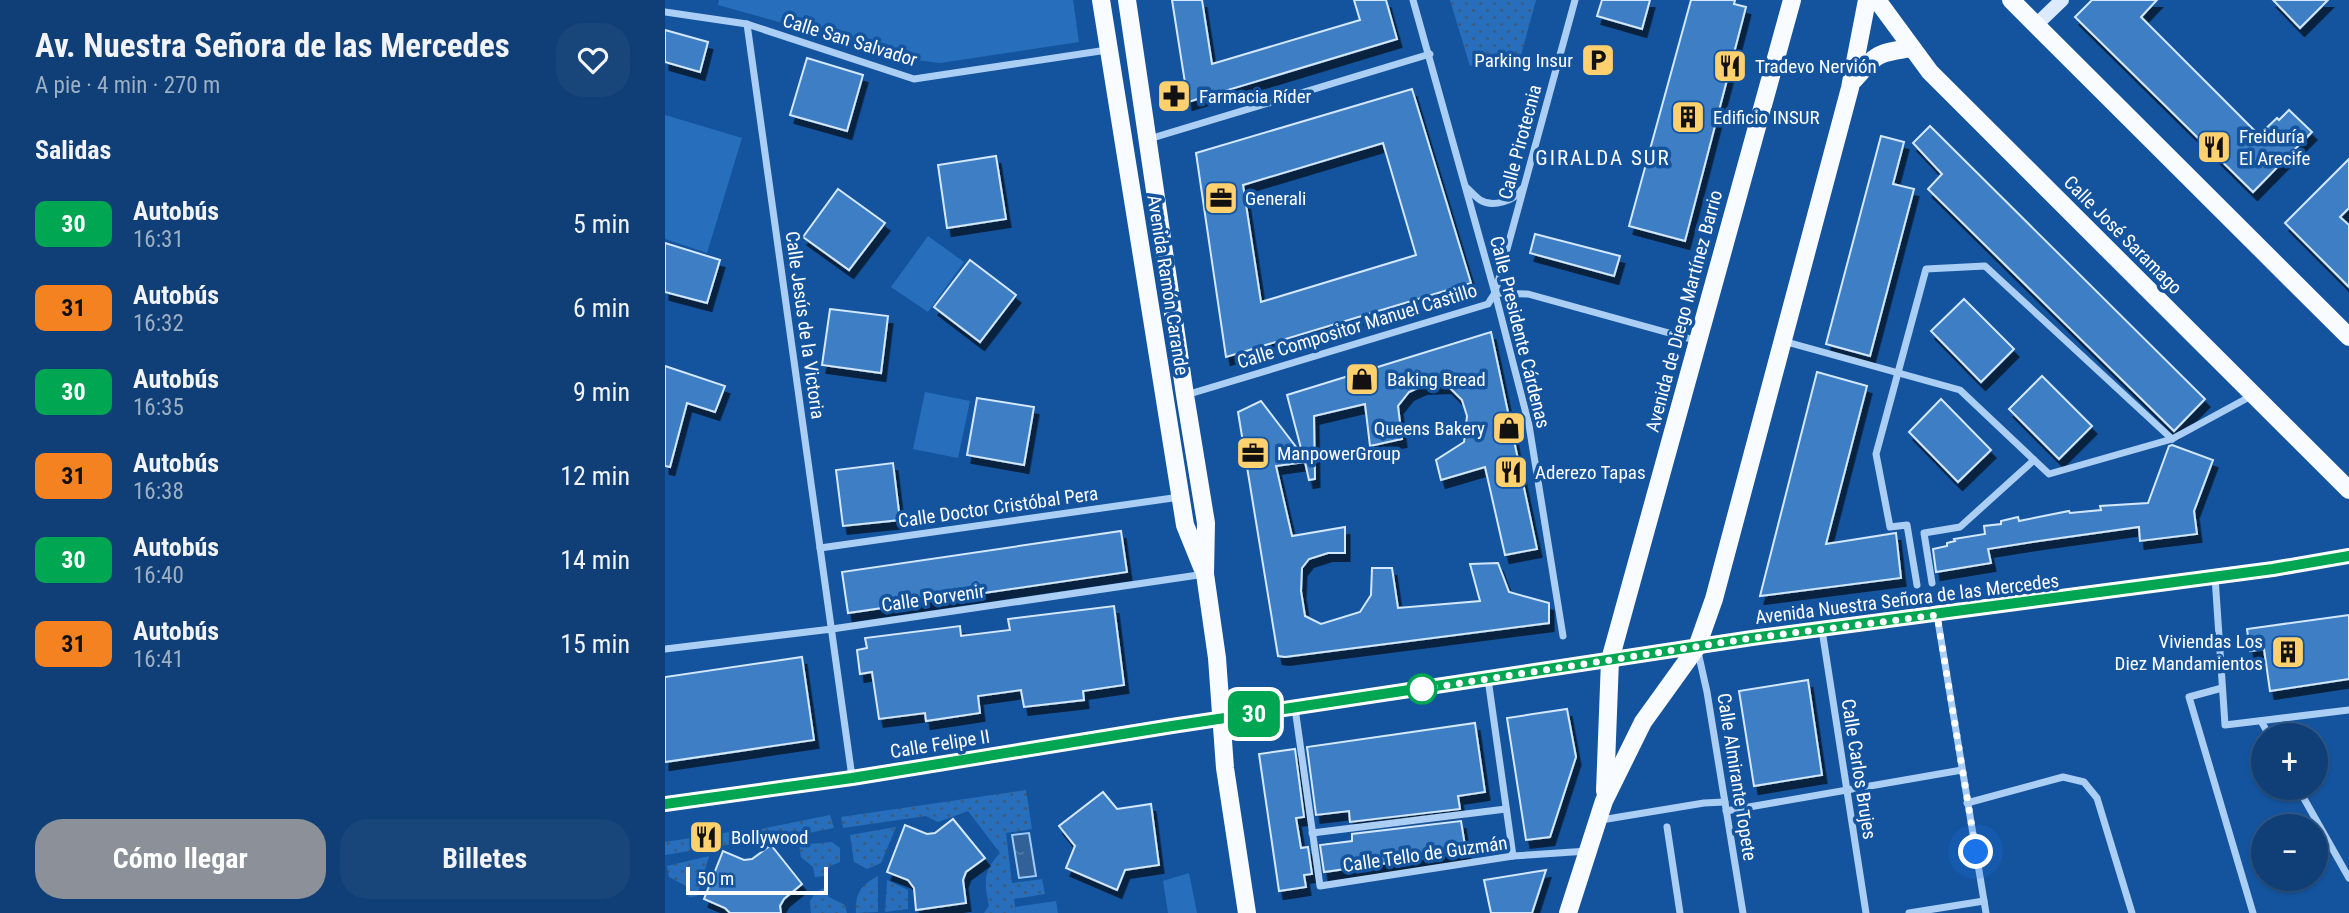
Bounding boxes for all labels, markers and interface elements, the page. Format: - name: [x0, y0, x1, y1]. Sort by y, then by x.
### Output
- street label: Calle San Salvador: [780, 9, 920, 71]
- button: heart: [556, 23, 630, 97]
- text: Av. Nuestra Señora de las Mercedes: [35, 26, 510, 65]
- parking icon: Parking Insur: [1579, 41, 1617, 79]
- restaurant icon: Tradevo Nervión: [1711, 47, 1749, 85]
- place label: Parking Insur: [1474, 49, 1573, 72]
- place label: Tradevo Nervión: [1755, 55, 1877, 78]
- text: A pie · 4 min · 270 m: [35, 72, 220, 99]
- pharmacy icon: Farmacia Ríder: [1155, 77, 1193, 115]
- street label: Calle Pirotecnia: [1494, 82, 1546, 202]
- place label: Farmacia Ríder: [1199, 85, 1312, 108]
- building icon: Edificio INSUR: [1669, 98, 1707, 136]
- place label: Edificio INSUR: [1713, 106, 1820, 129]
- place label: Freiduría El Arecife: [2239, 125, 2311, 170]
- restaurant icon: Freiduría El Arecife: [2195, 128, 2233, 166]
- text: Salidas: [35, 135, 111, 165]
- district label: GIRALDA SUR: [1535, 146, 1671, 170]
- street label: Calle José Saramago: [2059, 171, 2187, 299]
- office icon: Generali: [1202, 179, 1240, 217]
- place label: Generali: [1245, 187, 1306, 210]
- street label: Avenida de Diego Martínez Barrio: [1641, 188, 1727, 434]
- street label: Avenida Ramón Carande: [1142, 193, 1194, 377]
- text: Autobús: [133, 196, 219, 226]
- text: 5 min: [573, 209, 630, 239]
- text: 30: [61, 210, 86, 238]
- text: 16:31: [133, 226, 184, 253]
- street label: Calle Jesús de la Victoria: [780, 230, 830, 420]
- street label: Calle Presidente Cárdenas: [1485, 234, 1555, 430]
- street label: Calle Compositor Manuel Castillo: [1234, 278, 1480, 374]
- text: Autobús: [133, 280, 219, 310]
- text: 6 min: [573, 293, 630, 323]
- text: 31: [61, 294, 86, 322]
- text: 16:32: [133, 310, 184, 337]
- shop icon: Baking Bread: [1343, 360, 1381, 398]
- text: Autobús: [133, 364, 219, 394]
- place label: Baking Bread: [1387, 368, 1486, 391]
- text: 9 min: [573, 377, 630, 407]
- text: 30: [61, 378, 86, 406]
- text: 16:35: [133, 394, 184, 421]
- shop icon: Queens Bakery: [1490, 409, 1528, 447]
- place label: Queens Bakery: [1374, 417, 1485, 440]
- office icon: ManpowerGroup: [1234, 434, 1272, 472]
- place label: ManpowerGroup: [1277, 442, 1401, 465]
- text: Autobús: [133, 448, 219, 478]
- restaurant icon: Aderezo Tapas: [1492, 453, 1530, 491]
- text: 12 min: [560, 461, 630, 491]
- place label: Aderezo Tapas: [1535, 461, 1646, 484]
- text: 31: [61, 462, 86, 490]
- text: 16:38: [133, 478, 184, 505]
- street label: Calle Doctor Cristóbal Pera: [897, 482, 1099, 532]
- text: Autobús: [133, 532, 219, 562]
- text: 14 min: [560, 545, 630, 575]
- text: 30: [61, 546, 86, 574]
- text: 16:40: [133, 562, 184, 589]
- street label: Avenida Nuestra Señora de las Mercedes: [1754, 569, 2060, 629]
- street label: Calle Porvenir: [880, 579, 986, 617]
- text: Autobús: [133, 616, 219, 646]
- text: 15 min: [560, 629, 630, 659]
- text: 31: [61, 630, 86, 658]
- place label: Viviendas Los Diez Mandamientos: [2115, 630, 2263, 675]
- building icon: Viviendas Los Diez Mandamientos: [2269, 633, 2307, 671]
- text: 16:41: [133, 646, 184, 673]
- unlabelled marker: [1407, 674, 1437, 704]
- line badge: 30: [1223, 691, 1285, 737]
- street label: Calle Almirante Topete: [1712, 692, 1762, 863]
- street label: Calle Carlos Brujes: [1837, 697, 1881, 841]
- text: 30: [1242, 700, 1266, 728]
- map controls: [2251, 723, 2328, 891]
- button: +: [2251, 723, 2328, 800]
- street label: Calle Felipe II: [889, 725, 991, 763]
- button: −: [2251, 814, 2328, 891]
- restaurant icon: Bollywood: [687, 818, 725, 856]
- button: Cómo llegar: [35, 819, 326, 899]
- button: Billetes: [340, 819, 630, 899]
- place label: Bollywood: [731, 826, 808, 849]
- street label: Calle Tello de Guzmán: [1341, 831, 1509, 877]
- your location: [1958, 834, 1993, 869]
- scale bar: [686, 864, 828, 896]
- text: 50 m: [697, 867, 734, 890]

